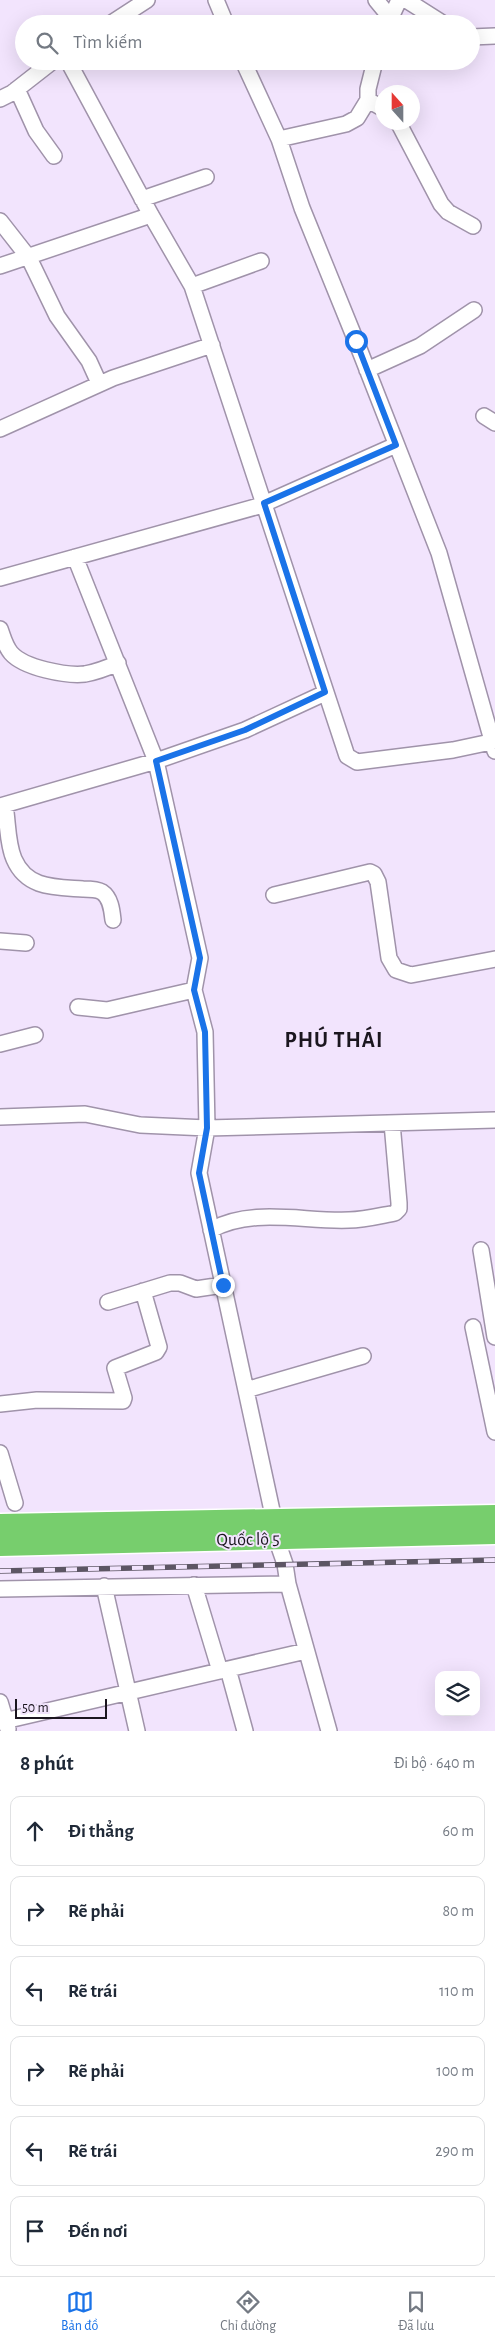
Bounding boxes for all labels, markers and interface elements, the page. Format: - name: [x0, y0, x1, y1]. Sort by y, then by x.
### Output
- search box: [15, 15, 480, 70]
- icon: search: [33, 29, 61, 57]
- text: Tìm kiếm: [73, 33, 142, 52]
- north arrow: [375, 85, 420, 130]
- route start: [345, 330, 368, 353]
- district label: PHÚ THÁI: [285, 1026, 383, 1051]
- route end: [212, 1274, 235, 1297]
- street label: Quốc lộ 5: [216, 1529, 280, 1550]
- map controls: [435, 1671, 480, 1716]
- button: layers: [435, 1671, 480, 1716]
- scale bar: [15, 1696, 108, 1719]
- text: 50 m: [22, 1701, 49, 1715]
- text: 8 phút: [20, 1753, 74, 1774]
- text: Đi bộ · 640 m: [394, 1755, 475, 1771]
- icon: ahead: [21, 1817, 49, 1845]
- text: Đi thẳng: [68, 1822, 134, 1841]
- text: 60 m: [443, 1823, 474, 1839]
- icon: right: [21, 1897, 49, 1925]
- text: Rẽ phải: [68, 1902, 125, 1921]
- text: 80 m: [443, 1903, 474, 1919]
- icon: left: [21, 1977, 49, 2005]
- text: Rẽ trái: [68, 1982, 117, 2001]
- text: 110 m: [439, 1983, 474, 1999]
- icon: right: [21, 2057, 49, 2085]
- text: Rẽ phải: [68, 2062, 125, 2081]
- text: 100 m: [436, 2063, 474, 2079]
- icon: left: [21, 2137, 49, 2165]
- text: Rẽ trái: [68, 2142, 117, 2161]
- text: 290 m: [435, 2143, 474, 2159]
- icon: arrive: [21, 2217, 49, 2245]
- text: Đến nơi: [68, 2222, 128, 2241]
- tab: Bản đồ: [61, 2288, 98, 2335]
- tab: Chỉ đường: [220, 2288, 276, 2335]
- tab: Đã lưu: [398, 2288, 434, 2335]

